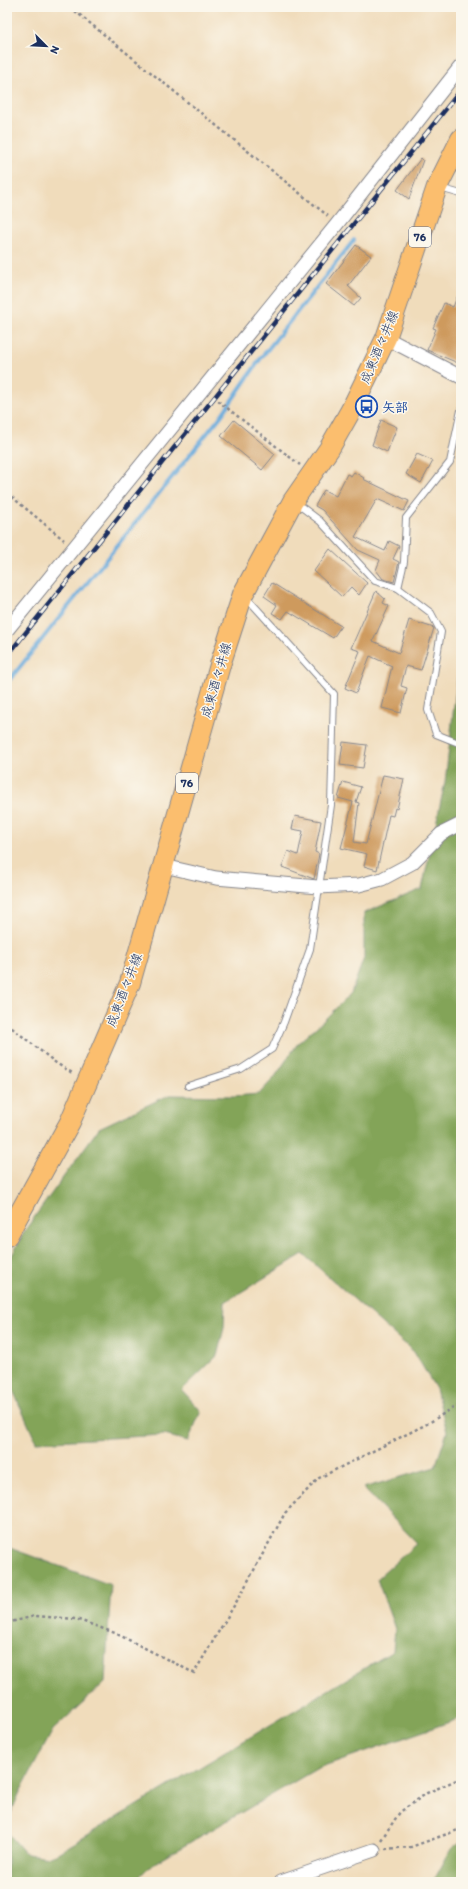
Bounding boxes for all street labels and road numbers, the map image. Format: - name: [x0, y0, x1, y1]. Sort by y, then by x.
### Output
- road number: 76: [409, 227, 431, 247]
- street label: 成東酒々井線: [357, 307, 402, 386]
- street label: 成東酒々井線: [198, 639, 234, 720]
- road number: 76: [176, 773, 198, 793]
- street label: 成東酒々井線: [103, 950, 145, 1029]

